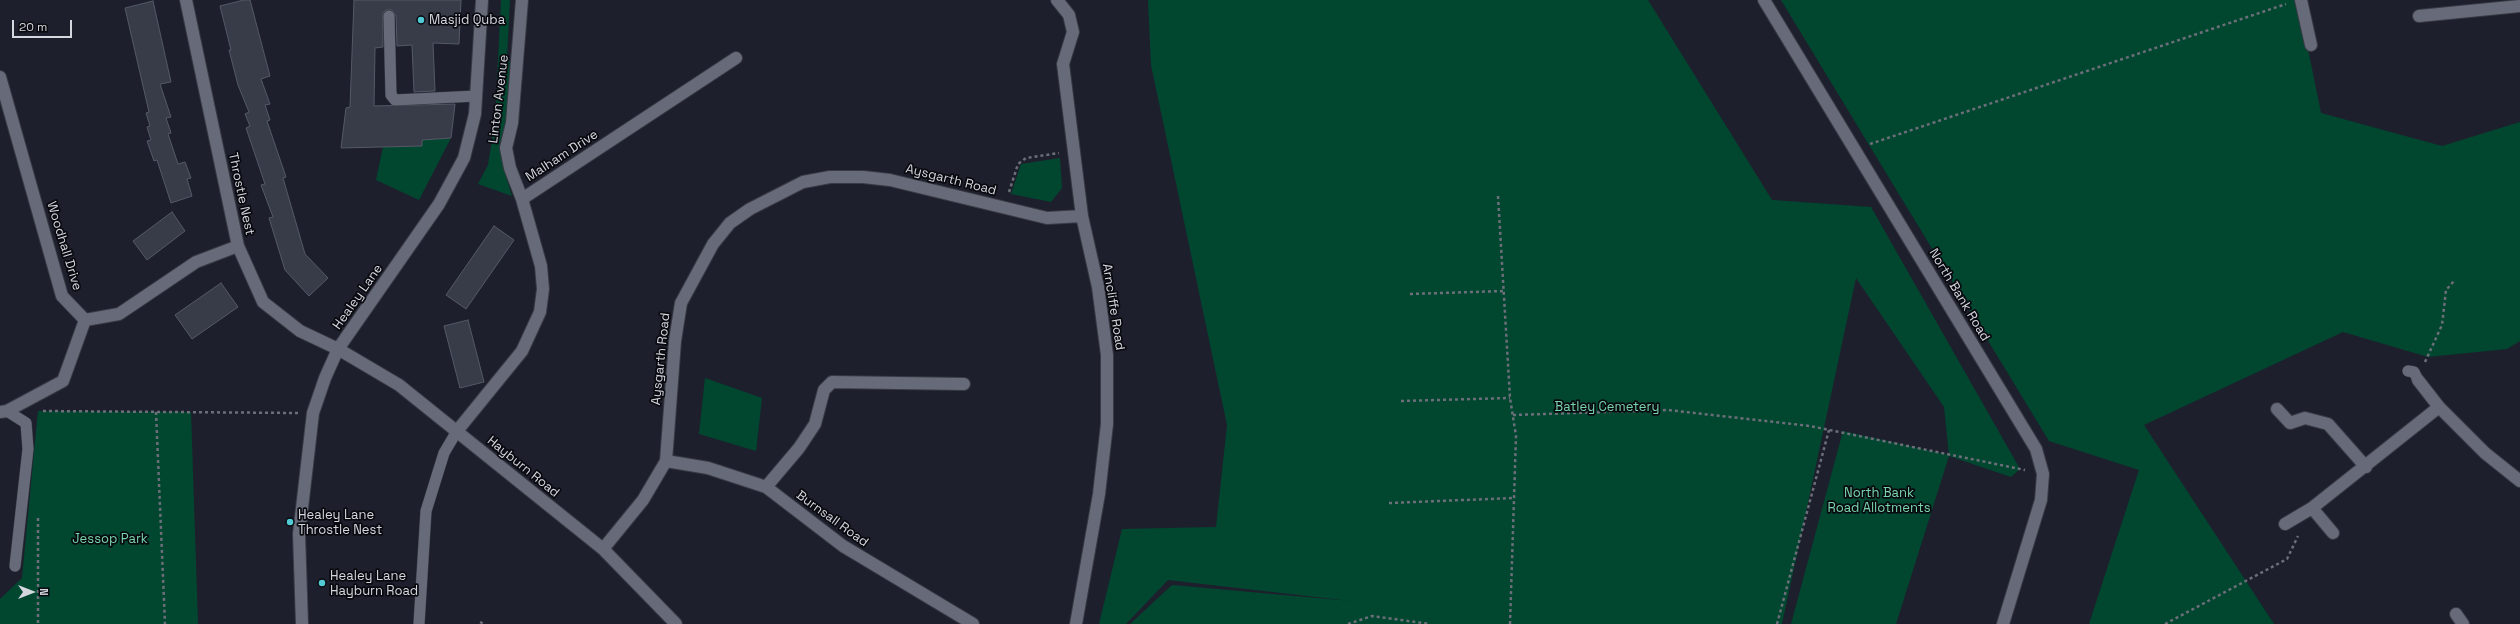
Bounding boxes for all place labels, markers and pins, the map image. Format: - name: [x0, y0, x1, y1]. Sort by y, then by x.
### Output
- place label: Masjid Quba: [429, 12, 505, 28]
- marker: Masjid Quba: [416, 15, 426, 25]
- place label: Healey Lane Throstle Nest: [298, 507, 382, 538]
- marker: Healey Lane Throstle Nest: [285, 517, 295, 527]
- place label: Healey Lane Hayburn Road: [330, 568, 418, 599]
- marker: Healey Lane Hayburn Road: [317, 578, 327, 588]

